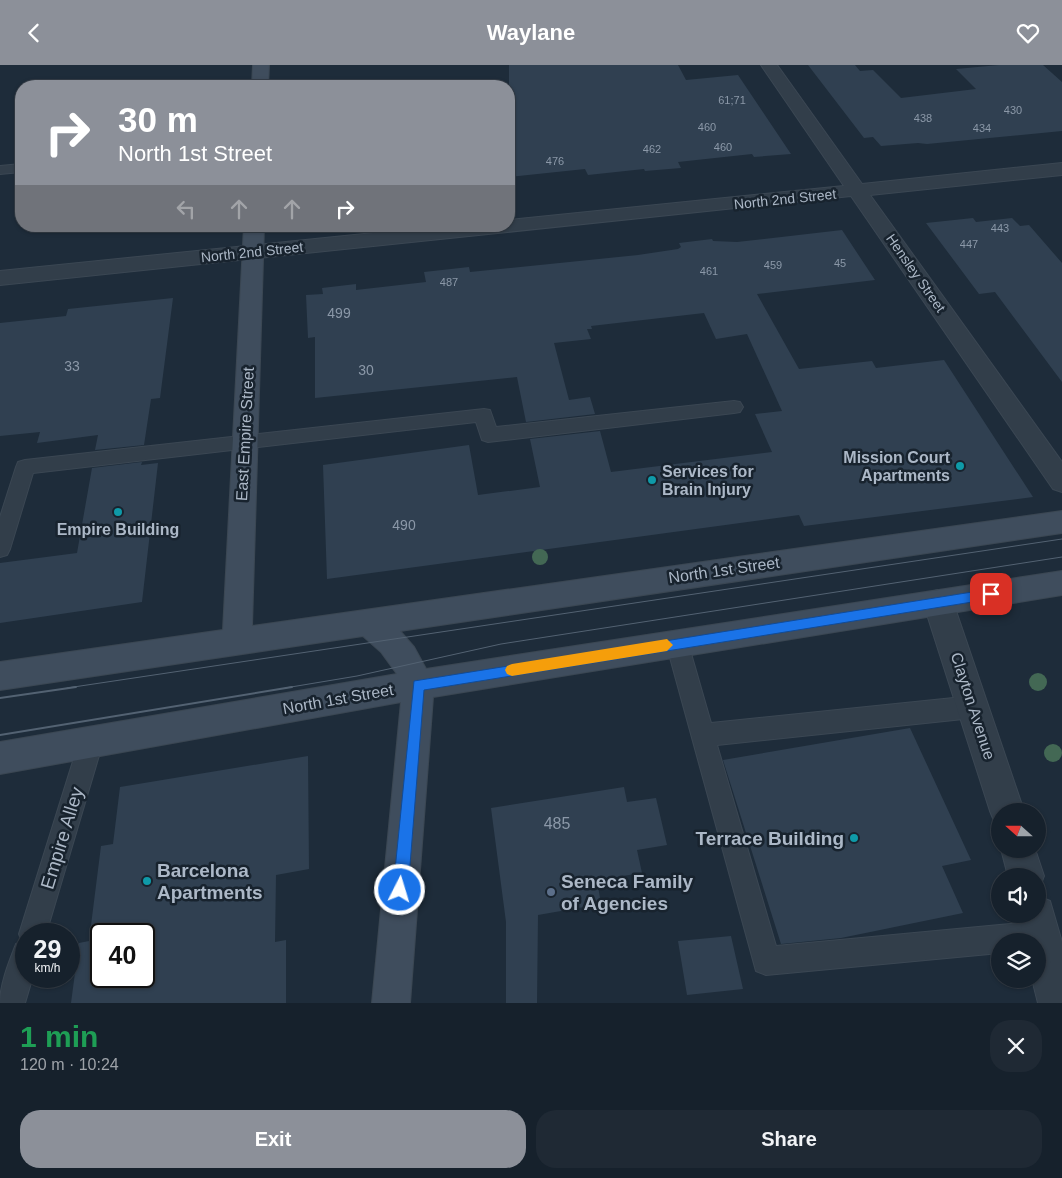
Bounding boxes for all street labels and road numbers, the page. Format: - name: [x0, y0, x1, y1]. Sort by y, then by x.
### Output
- street label: North 2nd Street: [733, 186, 837, 212]
- street label: Hensley Street: [883, 231, 949, 315]
- street label: North 2nd Street: [200, 239, 304, 265]
- street label: East Empire Street: [233, 366, 257, 501]
- street label: North 1st Street: [667, 554, 781, 586]
- street label: Clayton Avenue: [948, 650, 998, 762]
- street label: North 1st Street: [281, 681, 395, 717]
- street label: Empire Alley: [37, 784, 88, 892]

